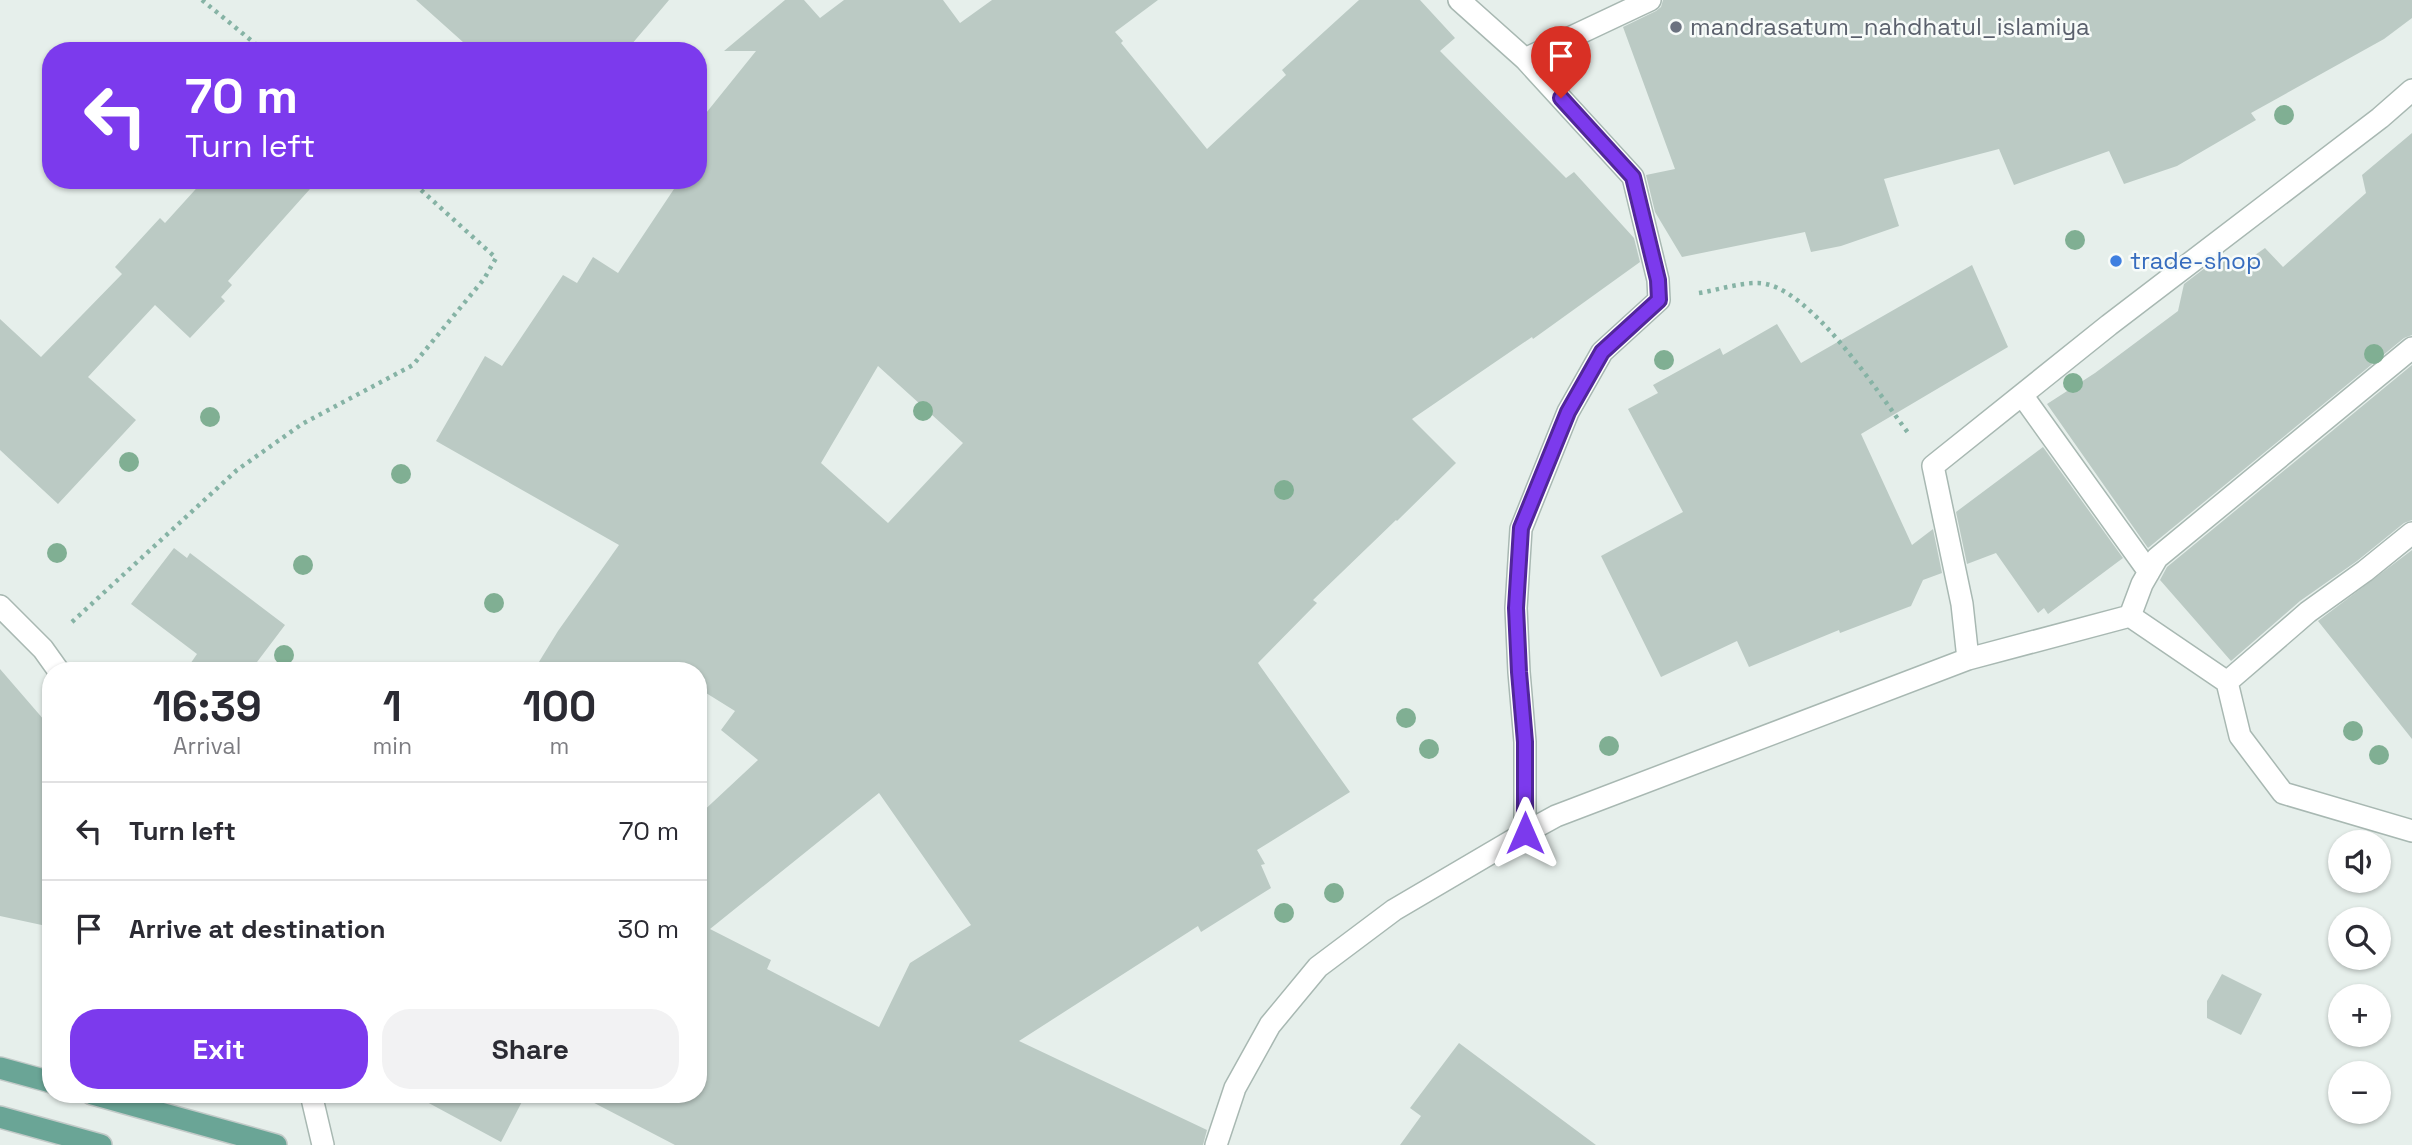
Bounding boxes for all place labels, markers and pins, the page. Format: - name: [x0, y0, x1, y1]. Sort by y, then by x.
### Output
- place label: mandrasatum_nahdhatul_islamiya: [1690, 11, 2090, 42]
- marker: mandrasatum_nahdhatul_islamiya: [1668, 19, 1684, 35]
- pin: [1531, 26, 1591, 98]
- place label: trade-shop: [2130, 245, 2261, 276]
- marker: trade-shop: [2108, 253, 2124, 269]

